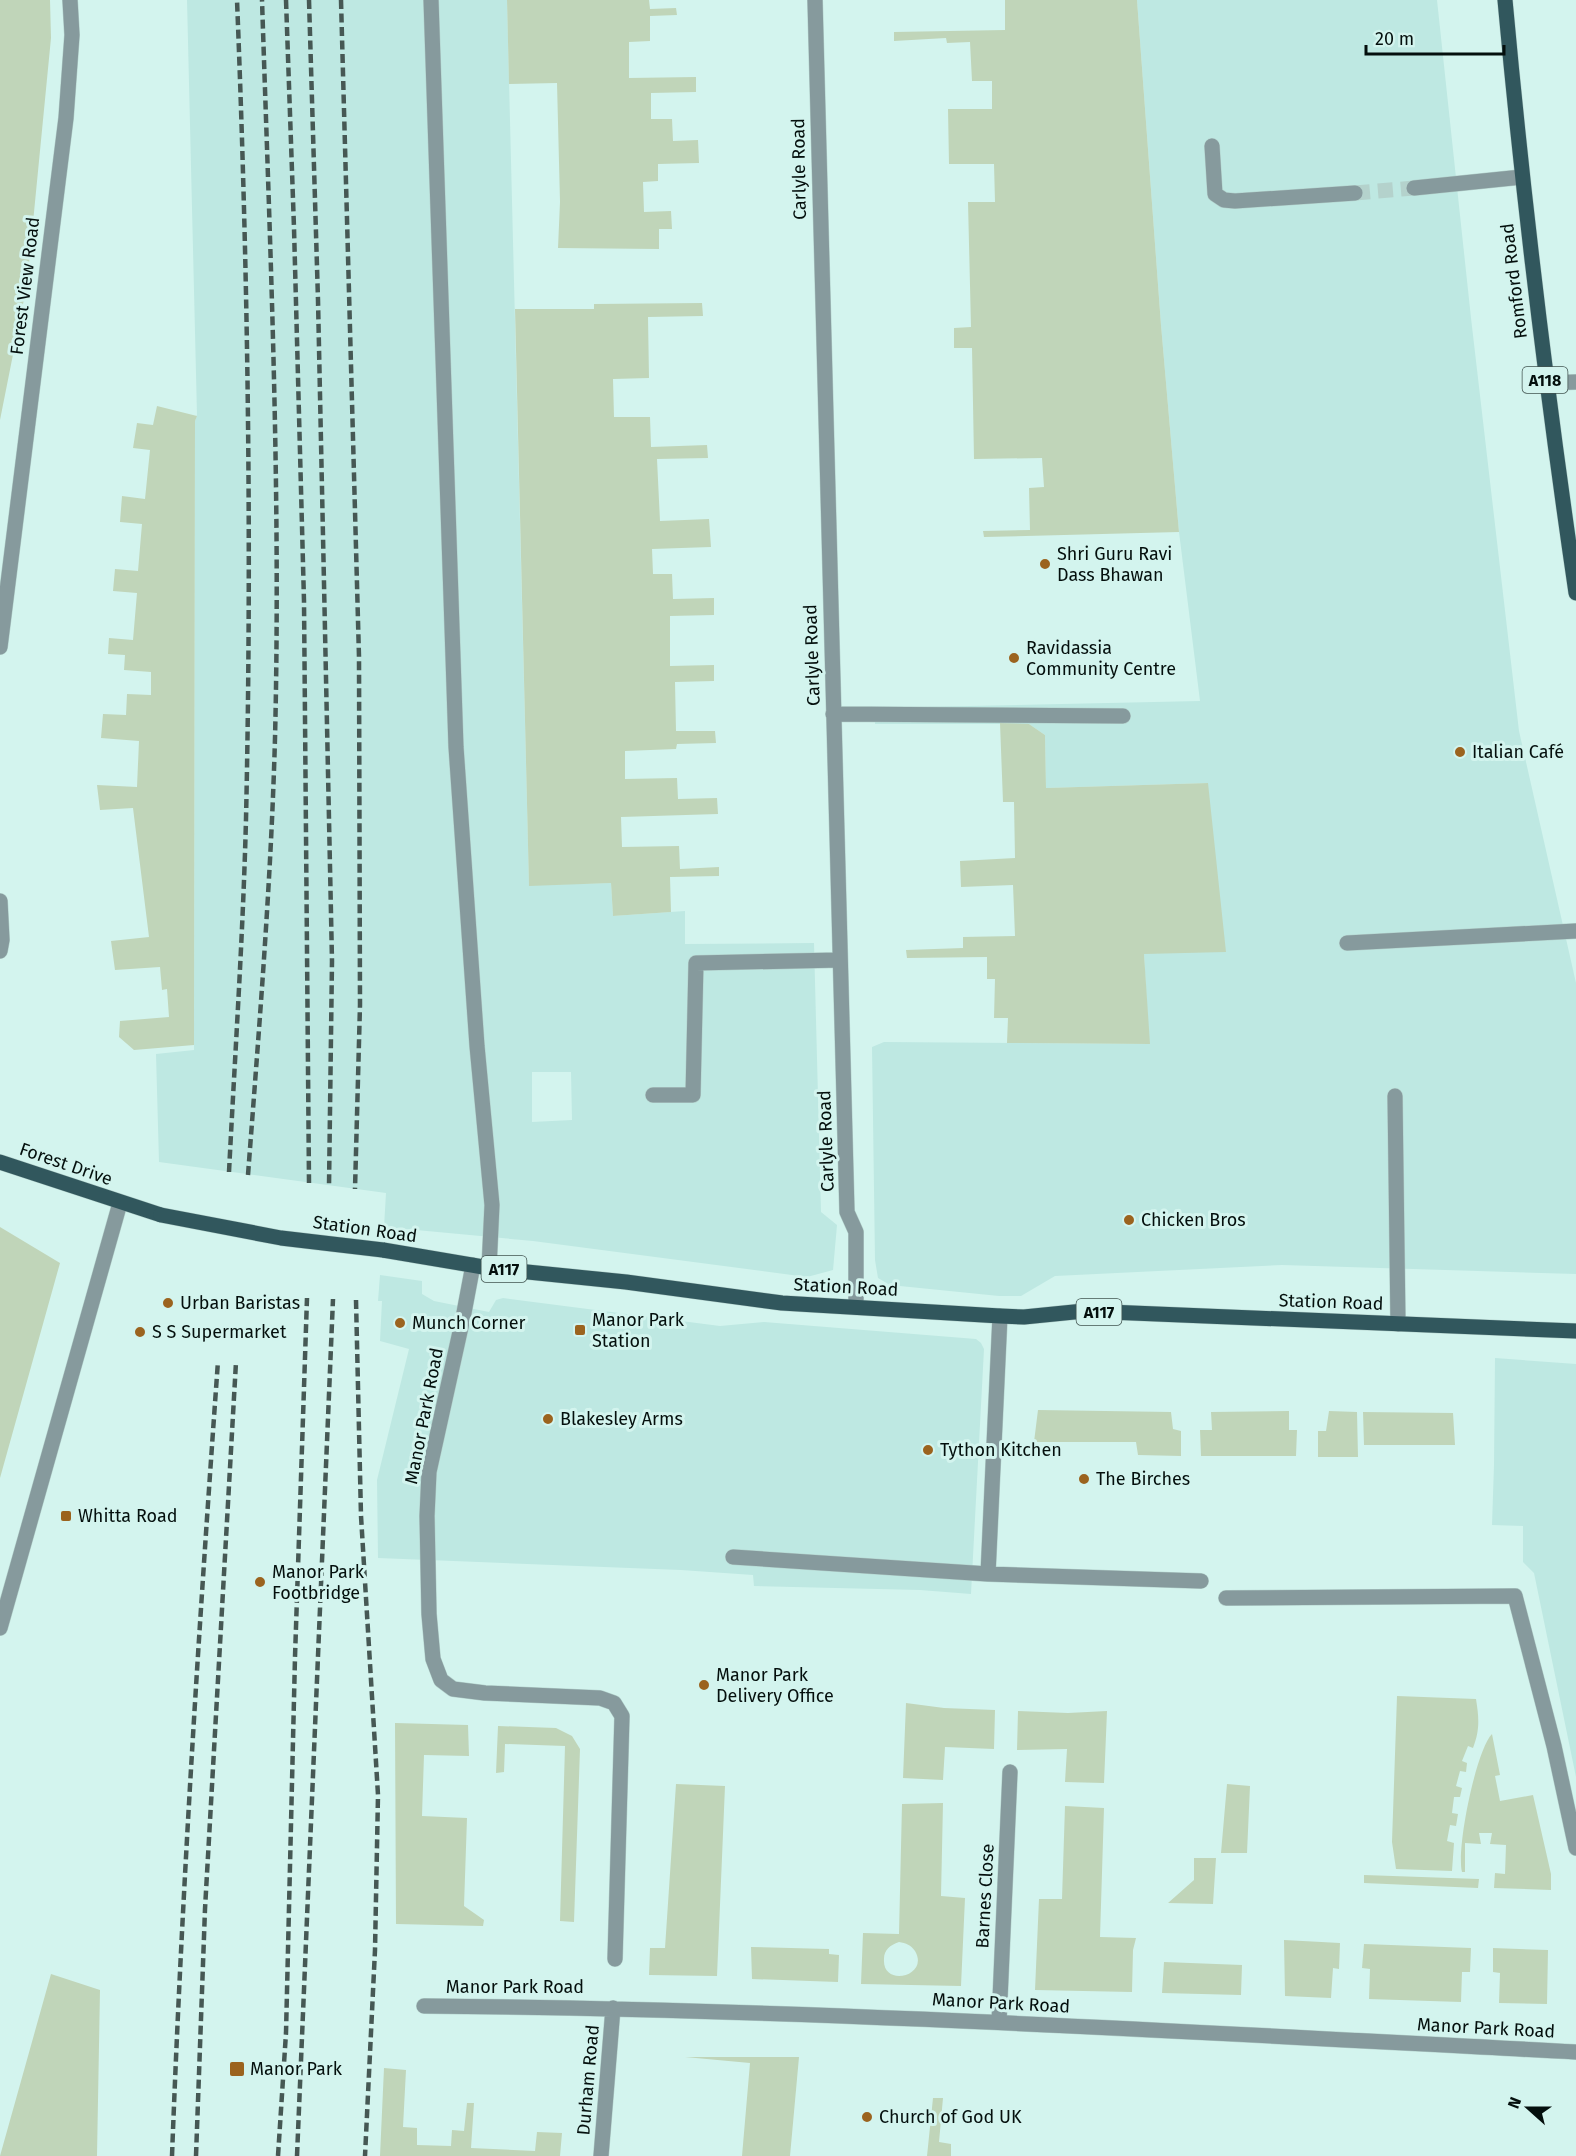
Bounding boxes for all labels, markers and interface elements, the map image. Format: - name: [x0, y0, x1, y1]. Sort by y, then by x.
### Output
- scale bar: [1366, 18, 1504, 56]
- text: 20 m: [1375, 28, 1414, 50]
- street label: Carlyle Road: [787, 118, 811, 220]
- street label: Forest View Road: [6, 216, 44, 356]
- street label: Romford Road: [1496, 222, 1532, 340]
- road number: A118: [1522, 367, 1568, 393]
- place label: Shri Guru Ravi Dass Bhawan: [1057, 543, 1172, 586]
- marker: Shri Guru Ravi Dass Bhawan: [1038, 557, 1052, 571]
- street label: Carlyle Road: [799, 604, 825, 706]
- place label: Ravidassia Community Centre: [1026, 637, 1176, 680]
- marker: Ravidassia Community Centre: [1007, 651, 1021, 665]
- place label: Italian Café: [1472, 741, 1564, 763]
- marker: Italian Café: [1453, 745, 1467, 759]
- street label: Carlyle Road: [813, 1090, 839, 1192]
- street label: Forest Drive: [17, 1138, 115, 1190]
- place label: Chicken Bros: [1141, 1209, 1246, 1231]
- street label: Station Road: [312, 1211, 418, 1247]
- marker: Chicken Bros: [1122, 1213, 1136, 1227]
- road number: A117: [482, 1256, 526, 1282]
- street label: Station Road: [793, 1273, 899, 1301]
- street label: Station Road: [1278, 1289, 1384, 1315]
- place label: Urban Baristas: [180, 1292, 300, 1314]
- marker: Urban Baristas: [161, 1296, 175, 1310]
- road number: A117: [1076, 1299, 1122, 1325]
- place label: Manor Park Station: [592, 1309, 685, 1352]
- place label: Munch Corner: [412, 1312, 525, 1334]
- marker: Munch Corner: [393, 1316, 407, 1330]
- place label: S S Supermarket: [152, 1321, 287, 1343]
- marker: Manor Park Station: [573, 1323, 587, 1337]
- marker: S S Supermarket: [133, 1325, 147, 1339]
- street label: Manor Park Road: [400, 1346, 448, 1486]
- place label: Blakesley Arms: [560, 1408, 683, 1430]
- marker: Blakesley Arms: [541, 1412, 555, 1426]
- place label: Tython Kitchen: [940, 1439, 1062, 1461]
- marker: Tython Kitchen: [921, 1443, 935, 1457]
- place label: The Birches: [1096, 1468, 1190, 1490]
- marker: The Birches: [1077, 1472, 1091, 1486]
- place label: Whitta Road: [78, 1505, 177, 1527]
- marker: Whitta Road: [59, 1509, 73, 1523]
- place label: Manor Park Footbridge: [272, 1561, 365, 1604]
- marker: Manor Park Footbridge: [253, 1575, 267, 1589]
- place label: Manor Park Delivery Office: [716, 1664, 834, 1707]
- marker: Manor Park Delivery Office: [697, 1678, 711, 1692]
- street label: Barnes Close: [971, 1843, 999, 1949]
- street label: Manor Park Road: [446, 1976, 584, 1998]
- street label: Manor Park Road: [931, 1988, 1071, 2018]
- street label: Manor Park Road: [1416, 2013, 1556, 2043]
- street label: Durham Road: [572, 2024, 604, 2136]
- place label: Manor Park: [250, 2058, 343, 2080]
- marker: Manor Park: [228, 2060, 246, 2078]
- north arrow: [1498, 2078, 1558, 2138]
- text: N: [1504, 2094, 1525, 2111]
- place label: Church of God UK: [879, 2106, 1022, 2128]
- marker: Church of God UK: [860, 2110, 874, 2124]

